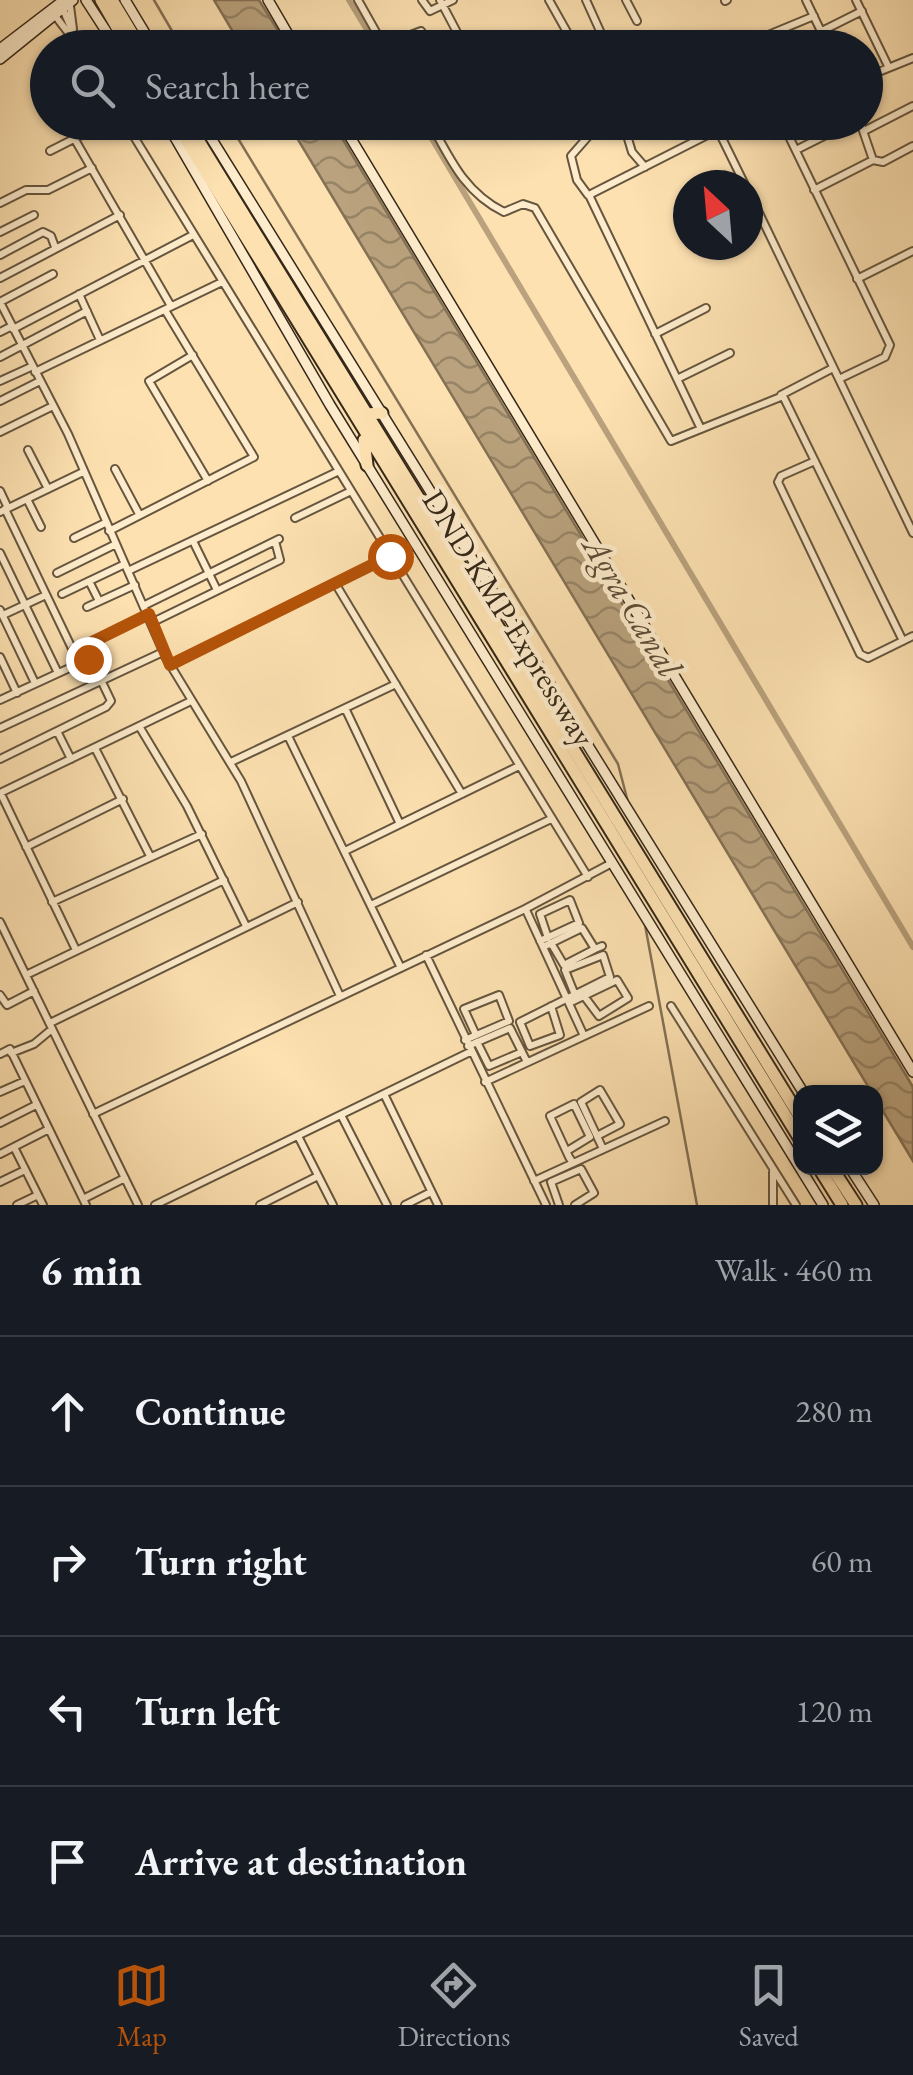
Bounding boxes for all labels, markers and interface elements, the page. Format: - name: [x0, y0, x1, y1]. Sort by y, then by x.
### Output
- search box: [30, 30, 883, 140]
- icon: search: [65, 58, 120, 113]
- text: Search here: [145, 61, 310, 110]
- north arrow: [673, 170, 763, 260]
- street label: DND KMP Expressway: [413, 482, 605, 755]
- water label: Agra Canal: [571, 524, 693, 686]
- route start: [368, 534, 414, 580]
- route end: [66, 637, 112, 683]
- map controls: [793, 1085, 883, 1175]
- button: layers: [793, 1085, 883, 1175]
- text: 6 min: [40, 1243, 142, 1298]
- text: Walk · 460 m: [715, 1249, 873, 1291]
- icon: ahead: [40, 1384, 95, 1439]
- text: Continue: [135, 1387, 286, 1436]
- text: 280 m: [796, 1390, 873, 1432]
- icon: right: [40, 1534, 95, 1589]
- text: Turn right: [135, 1537, 307, 1586]
- text: 60 m: [811, 1540, 873, 1582]
- icon: left: [40, 1684, 95, 1739]
- text: Turn left: [135, 1687, 280, 1736]
- text: 120 m: [796, 1690, 873, 1732]
- icon: arrive: [40, 1834, 95, 1889]
- text: Arrive at destination: [135, 1837, 467, 1886]
- tab: Map: [114, 1958, 169, 2054]
- tab: Directions: [398, 1958, 510, 2054]
- tab: Saved: [739, 1958, 799, 2054]

